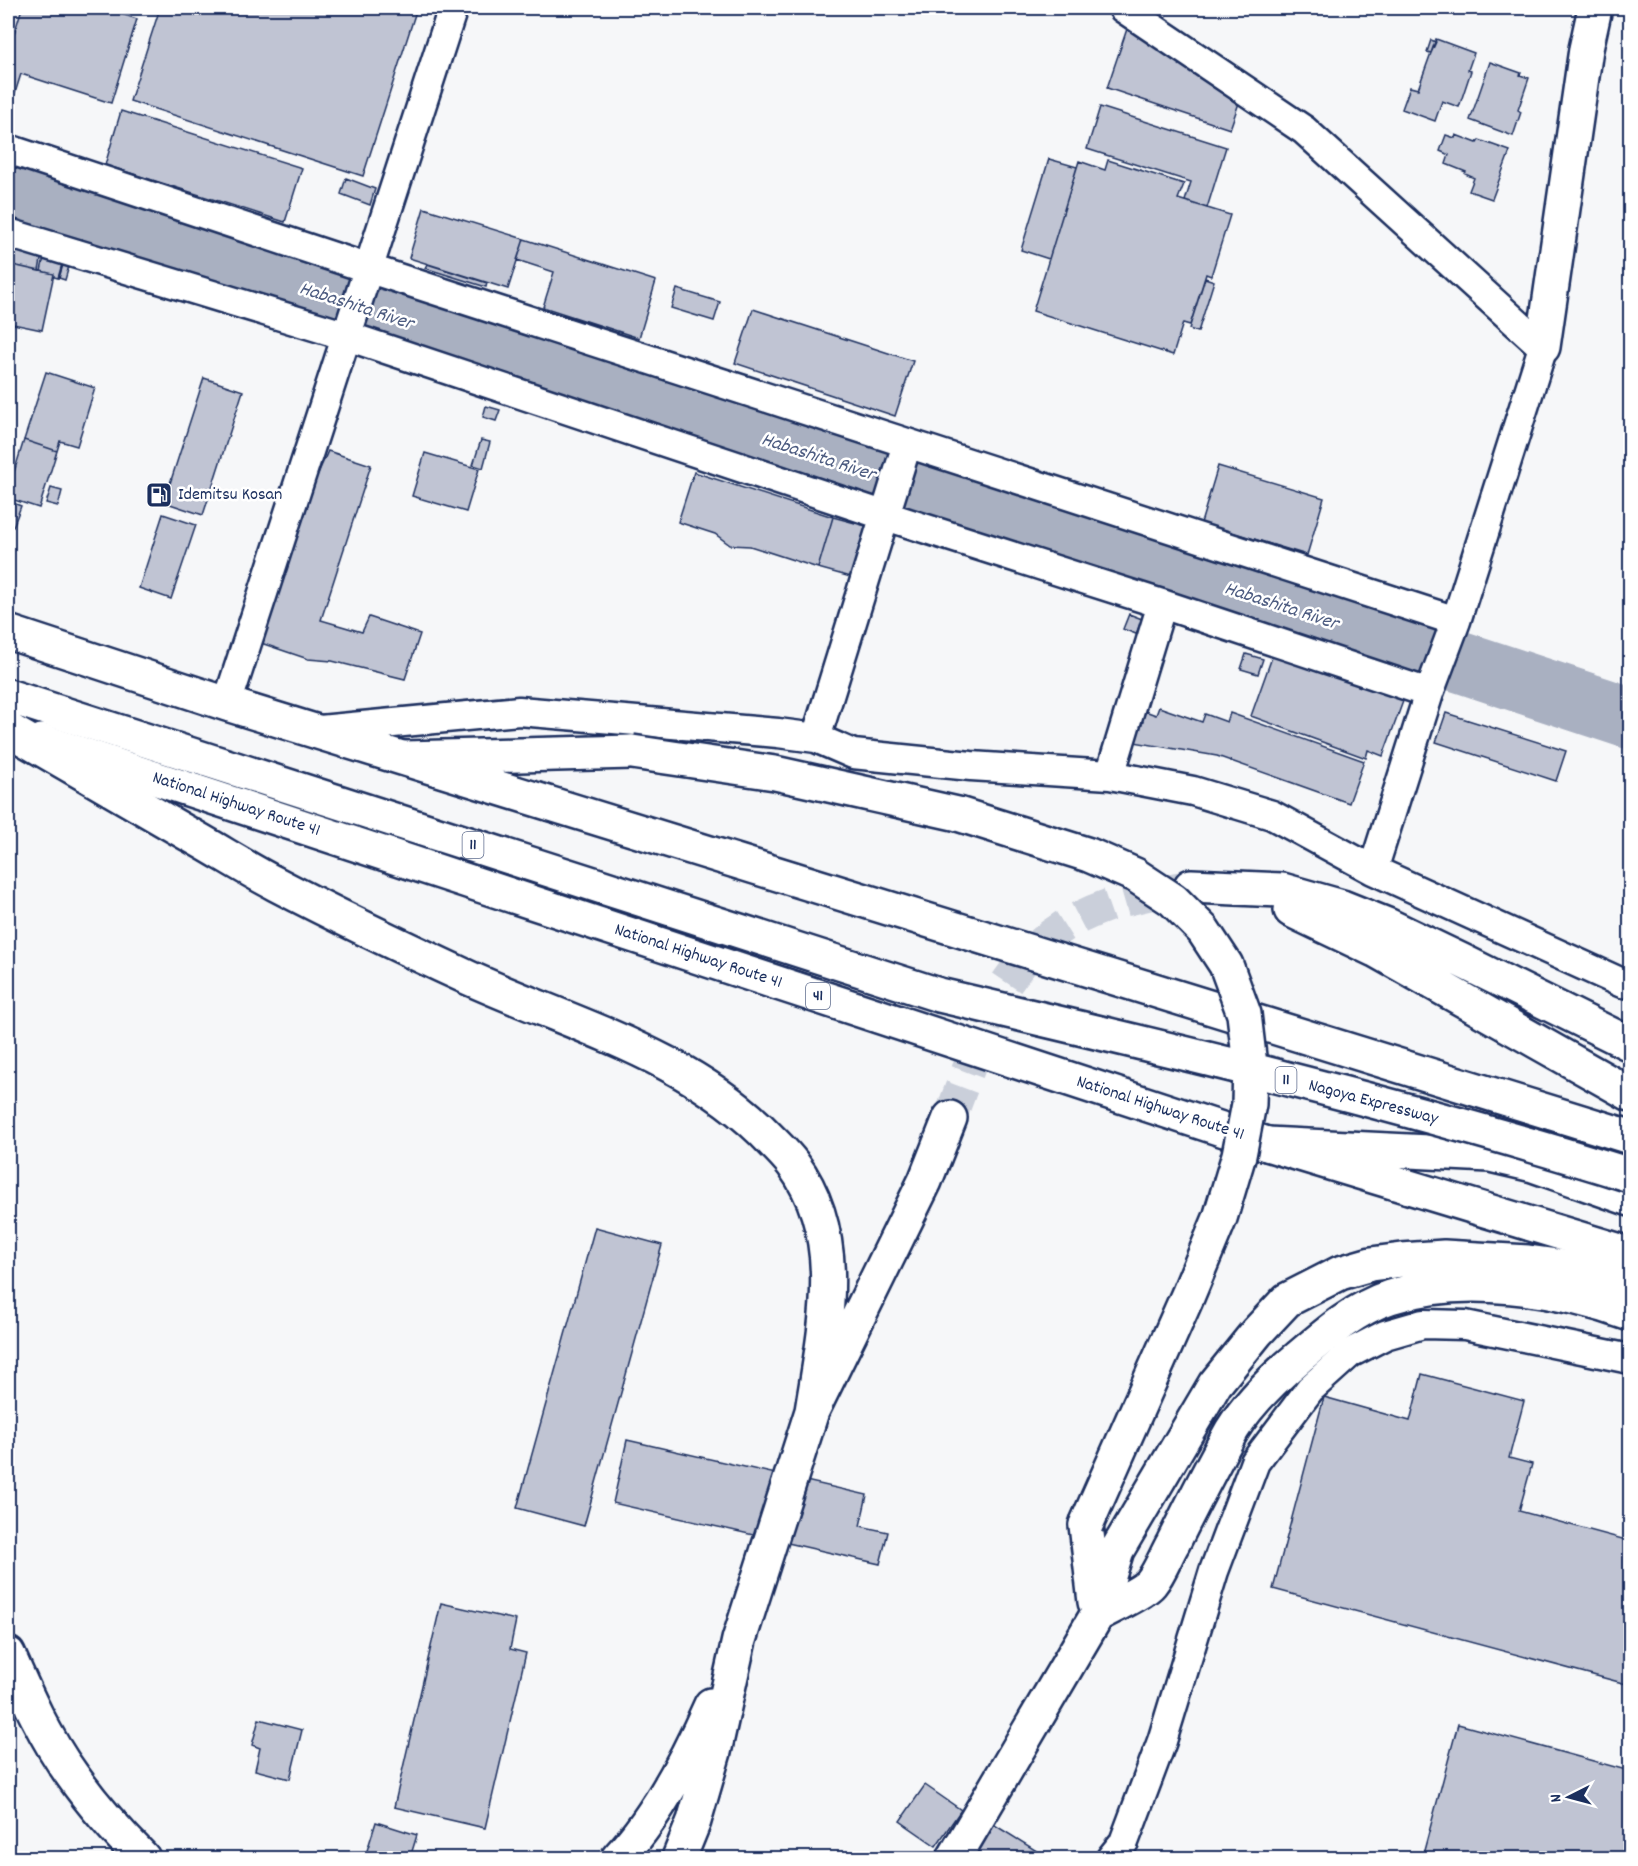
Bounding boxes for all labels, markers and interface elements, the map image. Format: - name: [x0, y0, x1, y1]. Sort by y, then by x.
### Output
- water label: Habashita River: [295, 275, 419, 339]
- water label: Habashita River: [757, 426, 881, 490]
- fuel station icon: Idemitsu Kosan: [144, 480, 174, 510]
- place label: Idemitsu Kosan: [178, 483, 282, 508]
- water label: Habashita River: [1220, 575, 1344, 639]
- street label: National Highway Route 41: [149, 766, 323, 844]
- road number: 11: [462, 832, 484, 858]
- street label: National Highway Route 41: [611, 918, 785, 996]
- road number: 41: [806, 983, 830, 1009]
- road number: 11: [1276, 1067, 1296, 1093]
- street label: National Highway Route 41: [1073, 1070, 1247, 1148]
- street label: Nagoya Expressway: [1305, 1074, 1441, 1133]
- north arrow: [1539, 1767, 1599, 1827]
- text: N: [1545, 1793, 1568, 1803]

